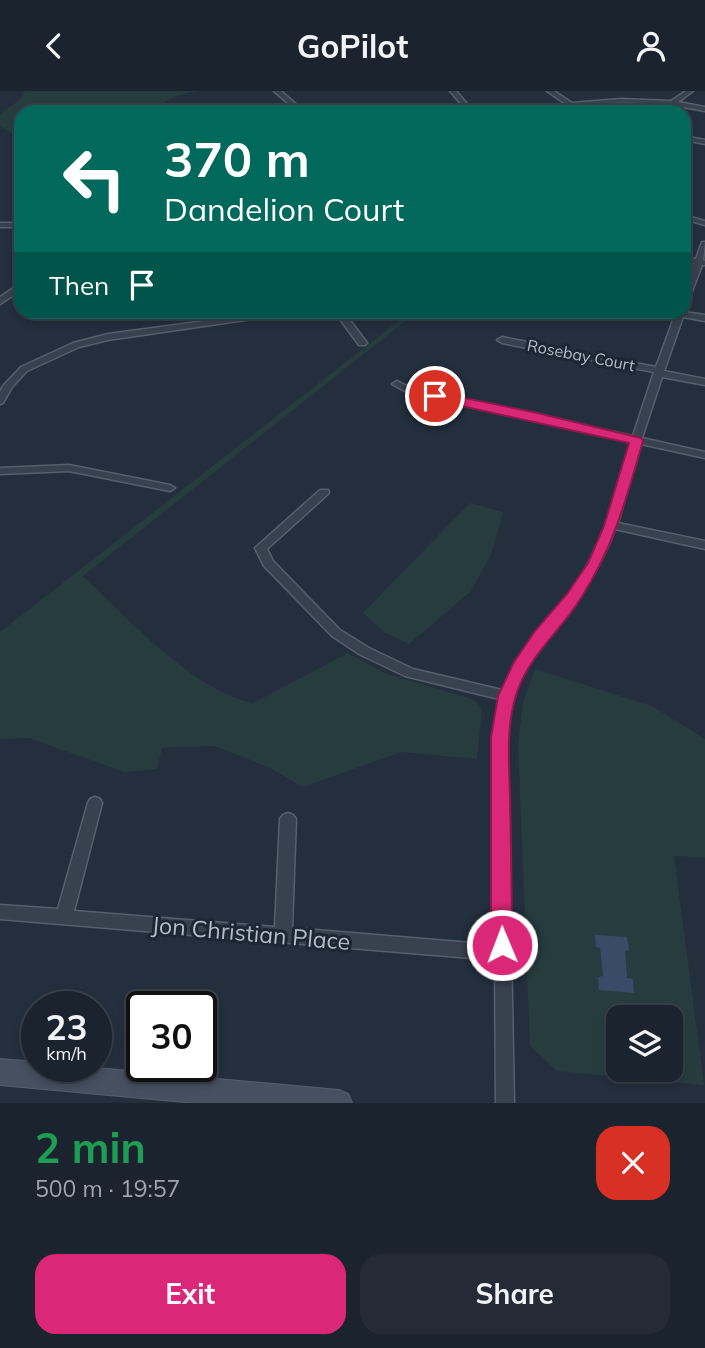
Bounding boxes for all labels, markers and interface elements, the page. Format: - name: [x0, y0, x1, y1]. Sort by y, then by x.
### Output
- text: GoPilot: [297, 26, 408, 66]
- icon: back: [35, 27, 73, 65]
- icon: person: [632, 27, 670, 65]
- text: 370 m: [164, 128, 310, 189]
- icon: left: [49, 133, 140, 224]
- text: Dandelion Court: [164, 189, 404, 229]
- icon: arrive: [123, 266, 161, 304]
- text: Then: [49, 269, 109, 302]
- street label: Rosebay Court: [526, 335, 637, 375]
- pin: [405, 366, 465, 426]
- icon: arrive: [416, 377, 454, 415]
- position arrow: [465, 908, 539, 982]
- street label: Jon Christian Place: [150, 910, 352, 956]
- speed limit sign: 30: [126, 991, 217, 1082]
- text: 23: [45, 1005, 88, 1049]
- map controls: [606, 1005, 683, 1082]
- button: layers: [606, 1005, 683, 1082]
- text: km/h: [46, 1042, 87, 1065]
- text: 2 min: [35, 1121, 146, 1174]
- button: close: [596, 1126, 670, 1200]
- text: 500 m · 19:57: [35, 1174, 180, 1203]
- button: Exit: [35, 1254, 346, 1334]
- button: Share: [360, 1254, 670, 1334]

